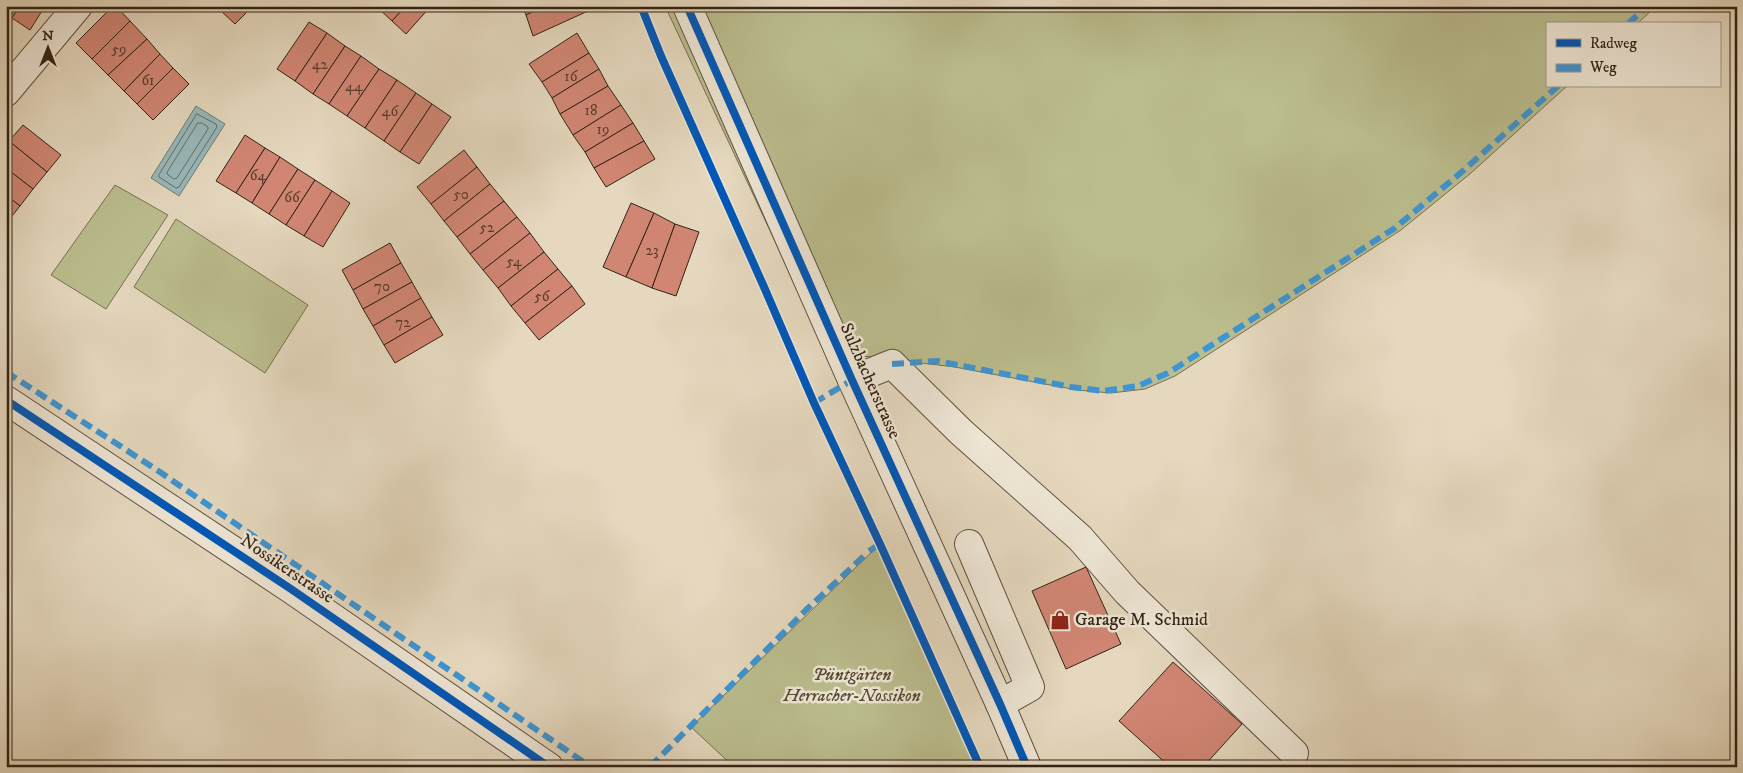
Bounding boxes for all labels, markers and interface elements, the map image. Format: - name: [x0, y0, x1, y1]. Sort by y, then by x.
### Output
- north arrow: [22, 22, 72, 72]
- legend: [1546, 22, 1720, 88]
- text: N: [42, 27, 54, 45]
- text: Radweg: [1590, 34, 1638, 53]
- house number: 59: [112, 40, 126, 59]
- house number: 42: [312, 55, 329, 74]
- text: Weg: [1589, 58, 1617, 77]
- house number: 16: [564, 67, 579, 86]
- house number: 61: [141, 71, 155, 90]
- house number: 44: [345, 77, 363, 96]
- house number: 18: [584, 101, 598, 120]
- house number: 46: [382, 102, 399, 121]
- house number: 19: [597, 120, 609, 139]
- house number: 64: [250, 166, 267, 185]
- house number: 50: [453, 185, 469, 204]
- house number: 66: [284, 188, 301, 207]
- house number: 52: [480, 218, 495, 237]
- house number: 23: [646, 241, 658, 260]
- house number: 54: [506, 252, 522, 271]
- house number: 70: [374, 277, 390, 296]
- house number: 56: [534, 287, 551, 306]
- house number: 72: [395, 313, 411, 332]
- street label: Sulzbacherstrasse: [835, 320, 905, 442]
- street label: Nossikerstrasse: [236, 530, 338, 608]
- shop icon: Garage M. Schmid: [1049, 609, 1071, 631]
- place label: Garage M. Schmid: [1075, 609, 1208, 631]
- park label: Püntgärten Herracher-Nossikon: [782, 664, 921, 707]

